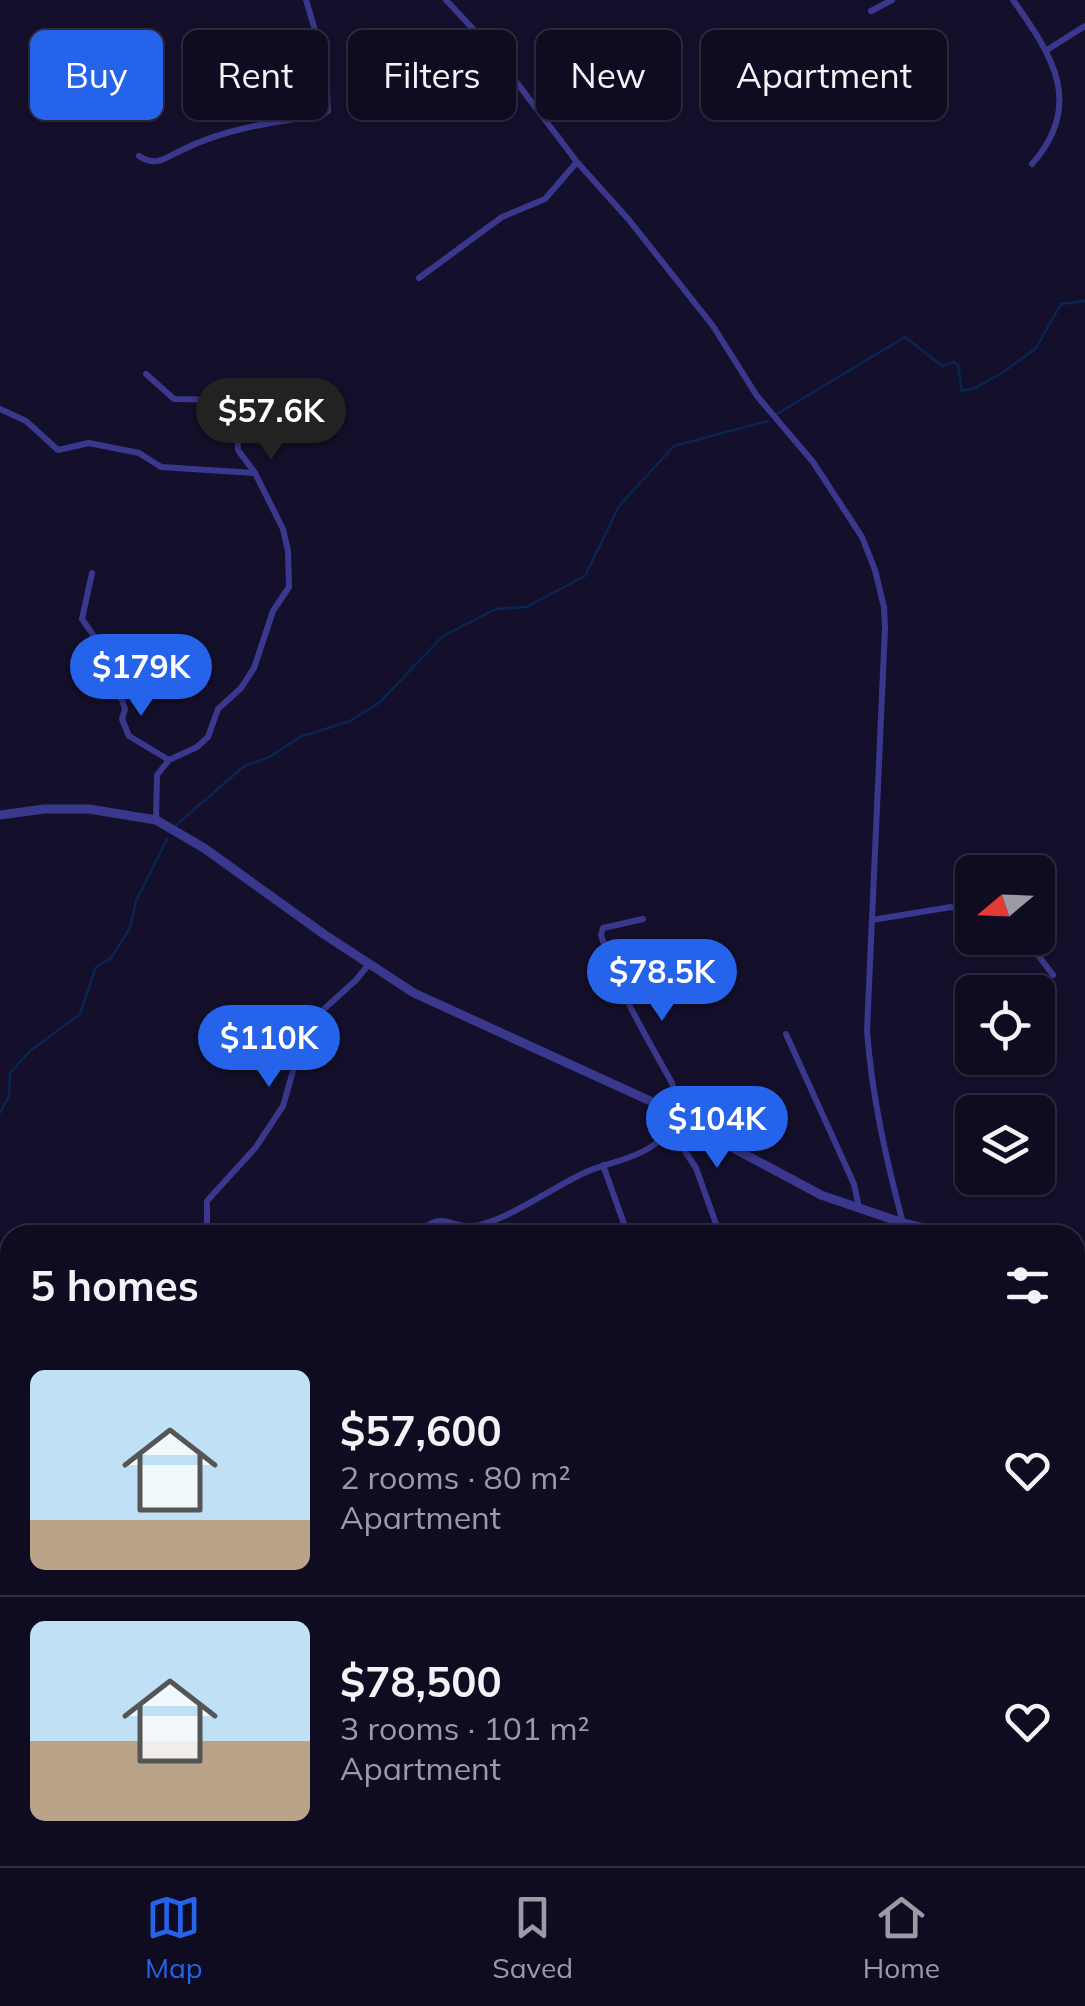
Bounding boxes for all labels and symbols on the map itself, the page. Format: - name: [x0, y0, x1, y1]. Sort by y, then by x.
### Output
- pin: $57.6K: [190, 378, 352, 463]
- pin: $179K: [71, 634, 211, 719]
- north arrow: [955, 855, 1055, 955]
- pin: $78.5K: [581, 939, 743, 1024]
- pin: $110K: [199, 1005, 339, 1090]
- pin: $104K: [647, 1086, 787, 1171]

